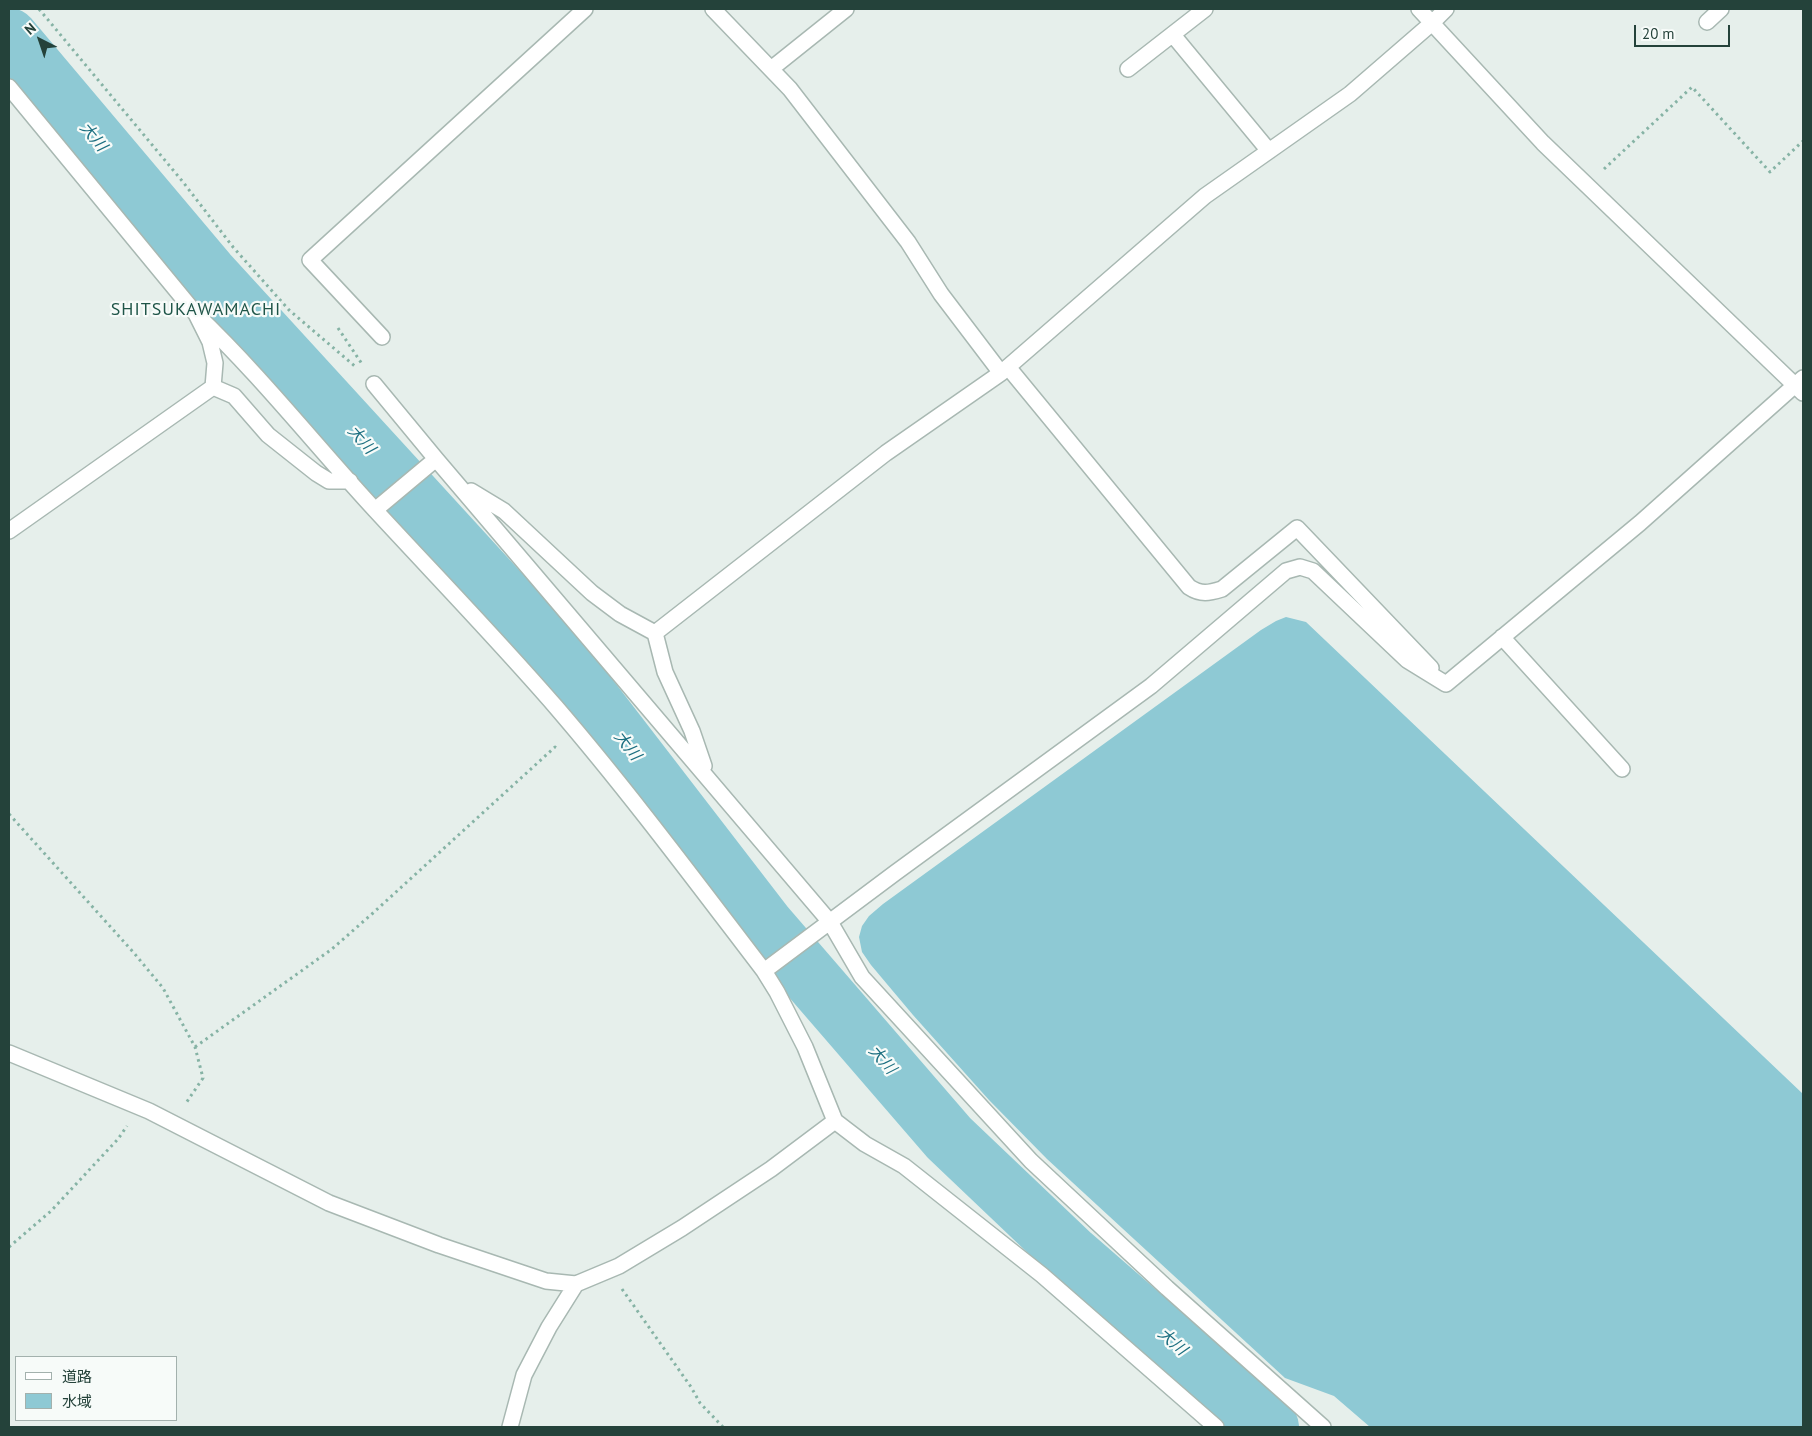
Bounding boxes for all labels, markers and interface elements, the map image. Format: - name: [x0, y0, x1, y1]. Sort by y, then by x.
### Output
- north arrow: [15, 15, 65, 65]
- scale bar: [1637, 15, 1733, 47]
- text: N: [21, 19, 40, 38]
- text: 20 m: [1642, 24, 1675, 43]
- water label: 大川: [75, 119, 111, 155]
- district label: SHITSUKAWAMACHI: [109, 299, 283, 321]
- water label: 大川: [343, 422, 379, 458]
- water label: 大川: [610, 727, 644, 765]
- water label: 大川: [864, 1042, 900, 1078]
- water label: 大川: [1154, 1324, 1190, 1360]
- legend: [15, 1356, 178, 1421]
- text: 道路: [62, 1367, 92, 1386]
- text: 水域: [62, 1392, 92, 1411]

